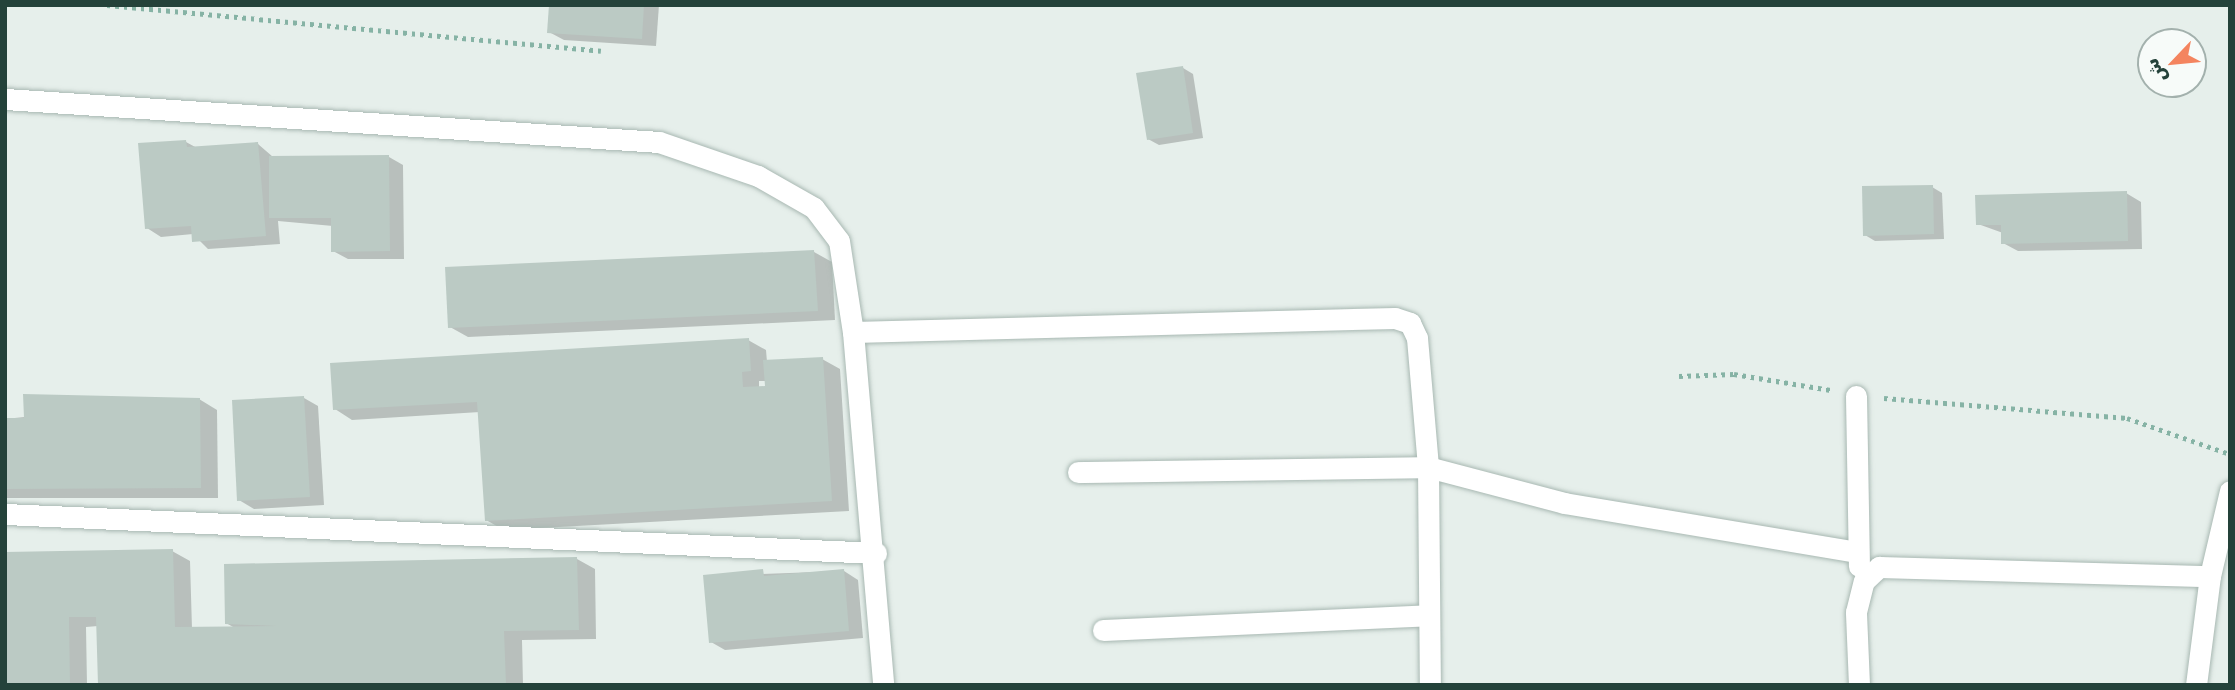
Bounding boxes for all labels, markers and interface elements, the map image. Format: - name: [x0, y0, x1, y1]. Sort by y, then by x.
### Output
- north arrow: [2137, 28, 2207, 98]
- text: ش: [2139, 55, 2171, 88]

